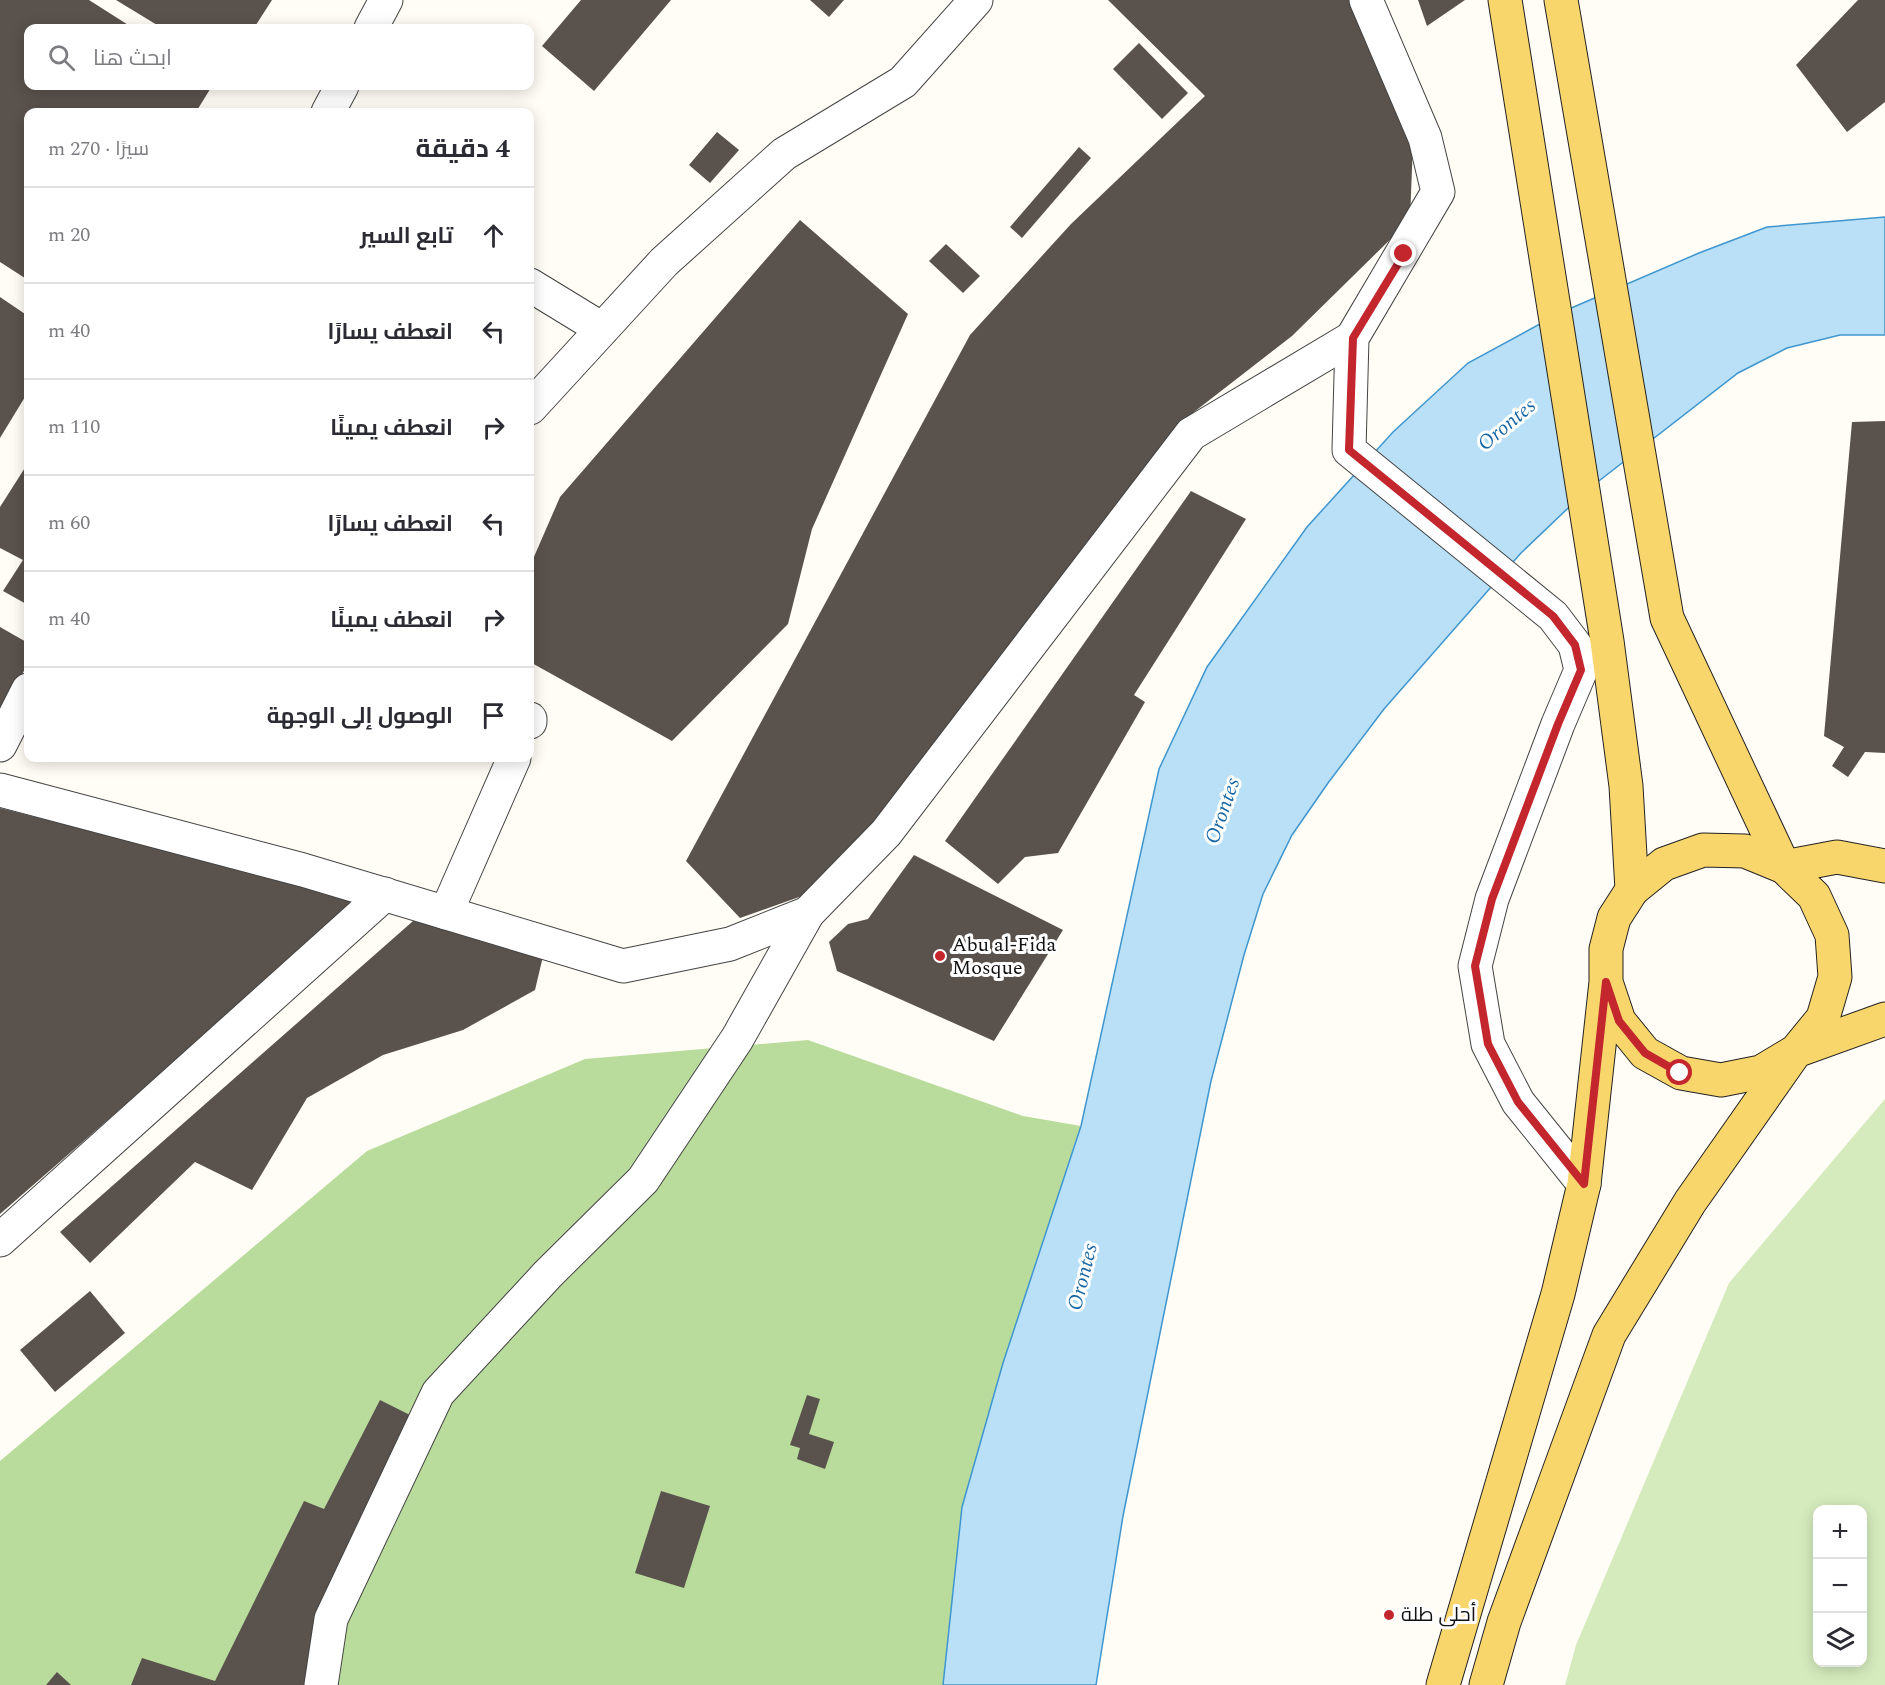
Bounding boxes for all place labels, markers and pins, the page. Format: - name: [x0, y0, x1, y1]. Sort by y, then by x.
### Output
- place label: Abu al-Fida Mosque: [952, 930, 1057, 983]
- marker: Abu al-Fida Mosque: [933, 949, 947, 963]
- place label: أحلى طلة: [1401, 1600, 1476, 1630]
- marker: أحلى طلة: [1382, 1608, 1396, 1622]

